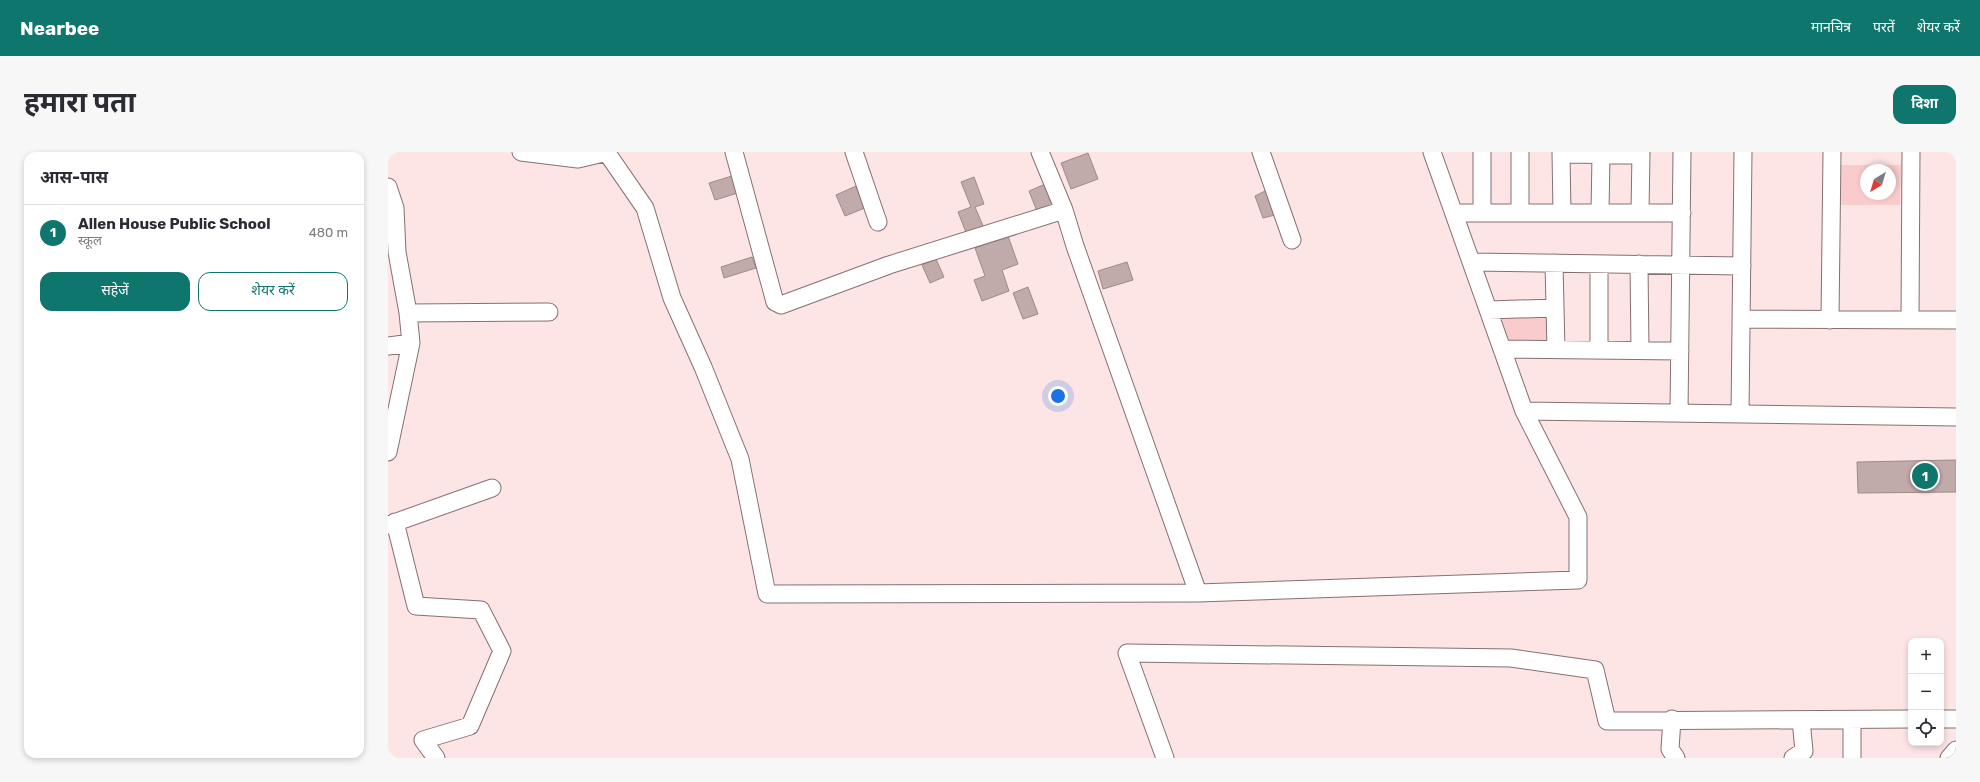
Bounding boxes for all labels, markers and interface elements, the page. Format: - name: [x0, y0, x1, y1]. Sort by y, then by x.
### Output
- text: Nearbee: [20, 17, 99, 40]
- text: मानचित्र: [1811, 19, 1851, 36]
- text: परतें: [1873, 19, 1895, 36]
- text: शेयर करें: [1917, 19, 1960, 36]
- button: दिशा: [1893, 85, 1956, 124]
- text: हमारा पता: [24, 86, 136, 119]
- north arrow: [1860, 164, 1896, 200]
- text: आस-पास: [40, 167, 108, 187]
- text: Allen House Public School: [78, 215, 270, 233]
- text: 1: [50, 225, 56, 240]
- text: 480 m: [309, 225, 348, 240]
- text: स्कूल: [78, 233, 102, 248]
- button: सहेजें: [40, 272, 190, 311]
- button: शेयर करें: [198, 272, 348, 311]
- your location: [1048, 386, 1068, 406]
- pin: 1: [1912, 461, 1938, 491]
- map controls: [1908, 638, 1944, 746]
- button: +: [1908, 638, 1944, 674]
- button: −: [1908, 674, 1944, 710]
- button: locate: [1908, 710, 1944, 746]

